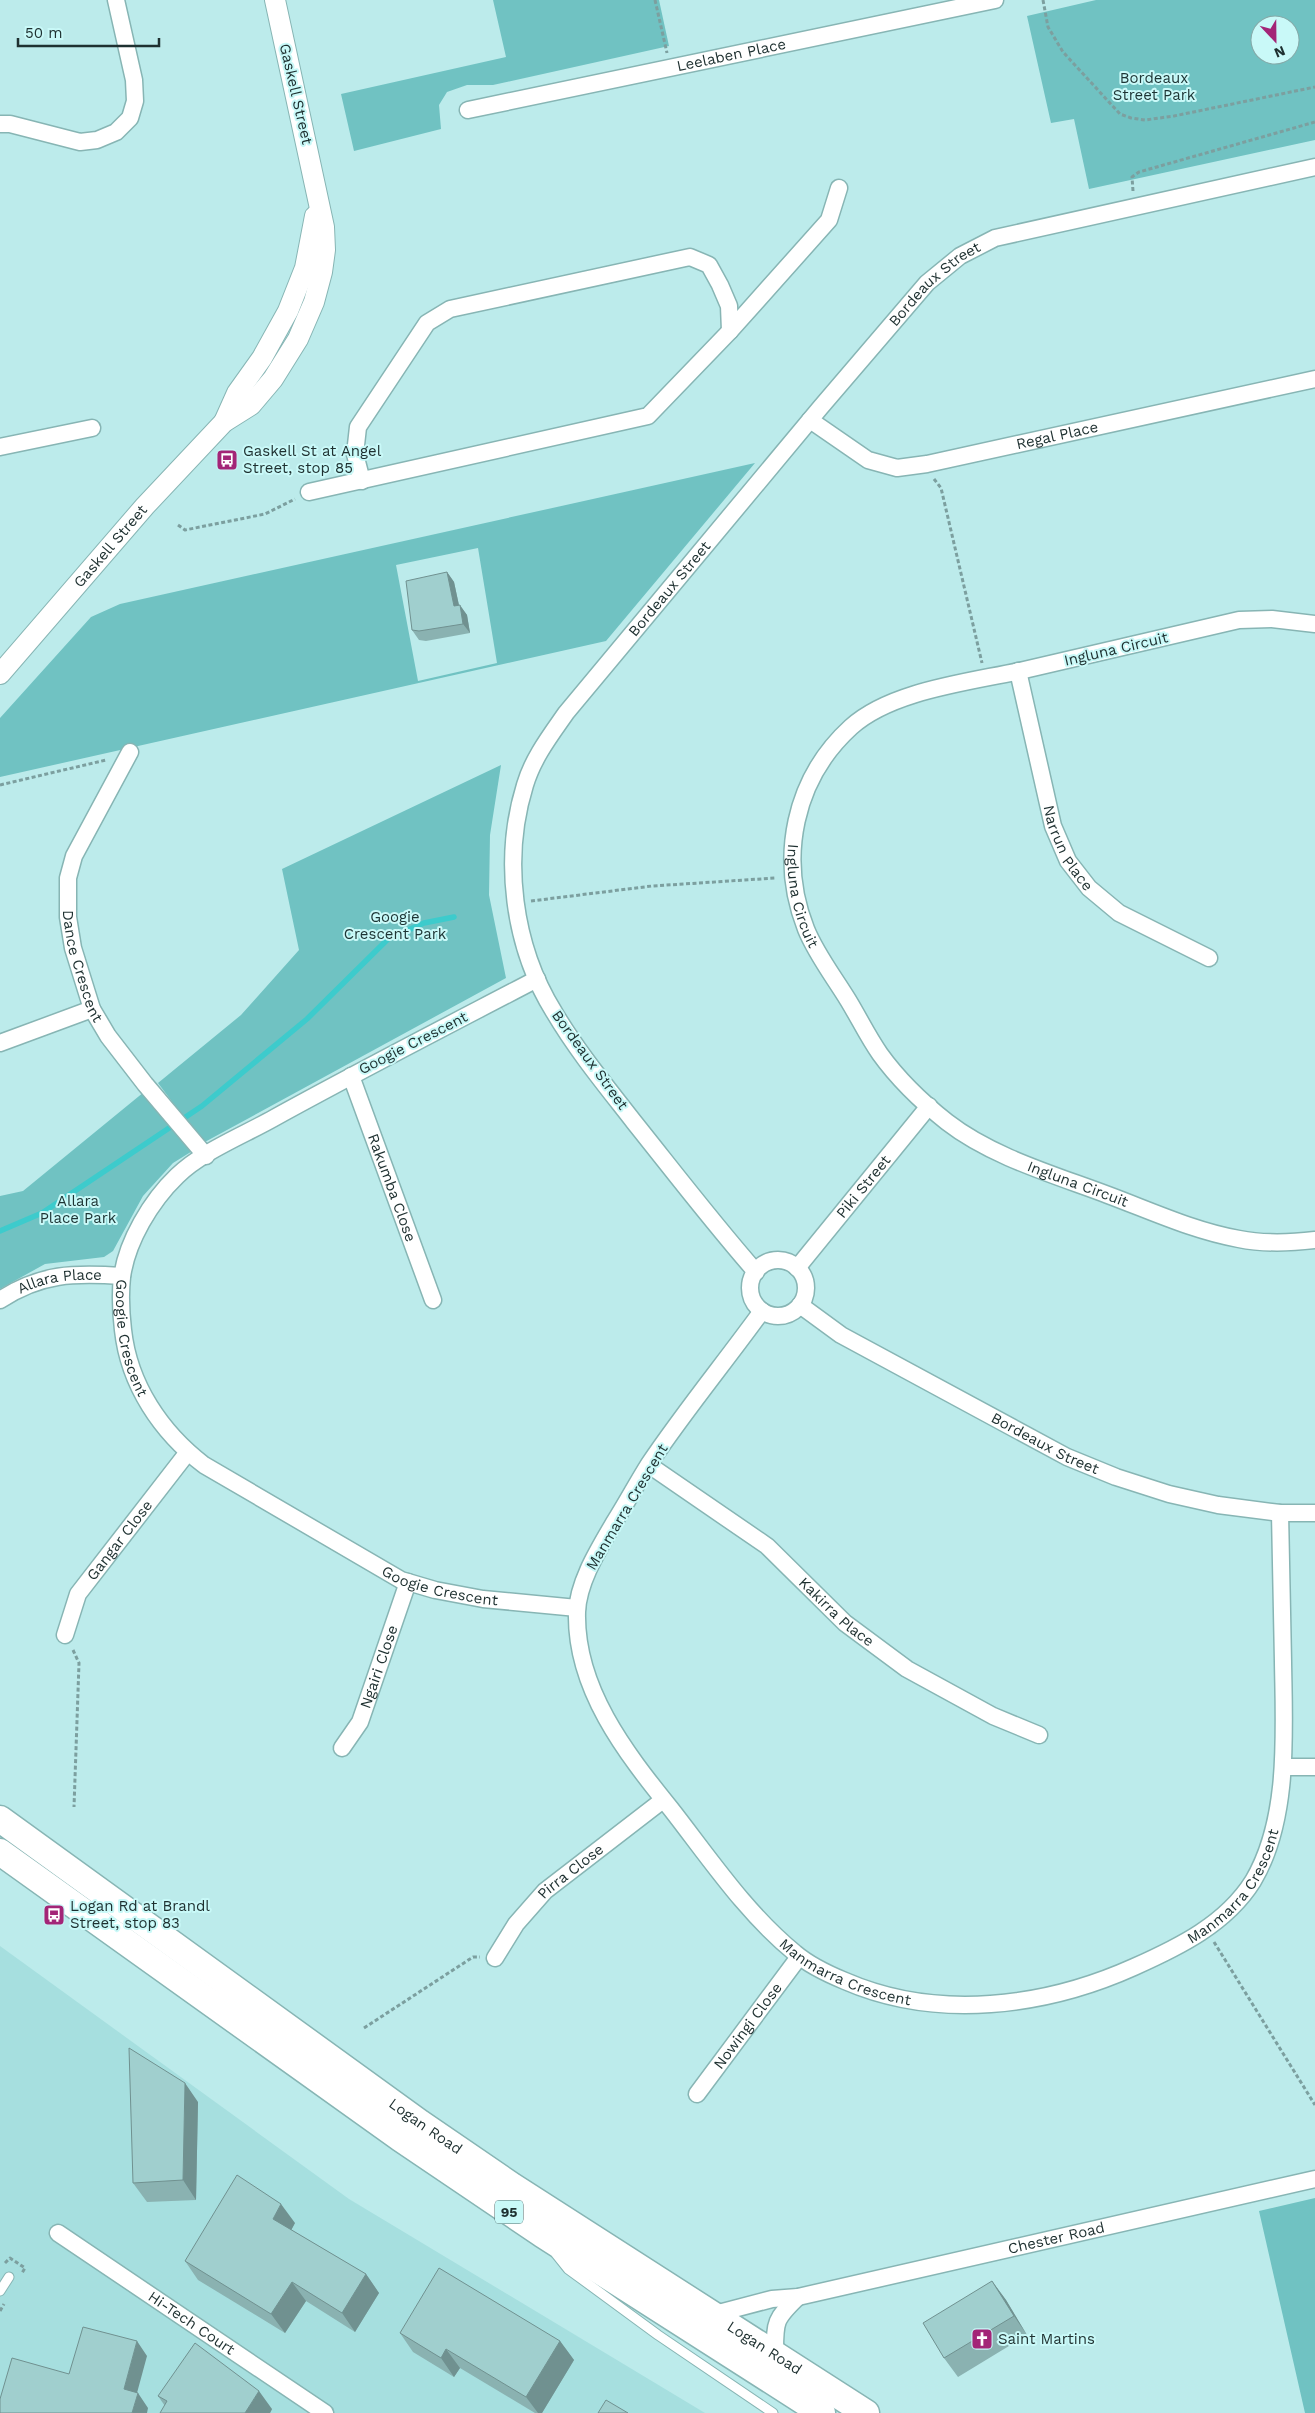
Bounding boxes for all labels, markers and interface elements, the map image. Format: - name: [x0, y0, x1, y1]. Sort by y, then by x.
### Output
- scale bar: [18, 15, 159, 47]
- north arrow: [1250, 15, 1300, 65]
- text: 50 m: [25, 24, 62, 42]
- street label: Leelaben Place: [675, 35, 787, 75]
- street label: Gaskell Street: [276, 42, 317, 147]
- text: N: [1272, 43, 1288, 61]
- park label: Bordeaux Street Park: [1113, 69, 1196, 104]
- street label: Bordeaux Street: [885, 238, 984, 330]
- street label: Regal Place: [1014, 418, 1100, 453]
- place label: Gaskell St at Angel Street, stop 85: [243, 442, 382, 477]
- bus stop icon: Gaskell St at Angel Street, stop 85: [215, 448, 239, 472]
- street label: Gaskell Street: [70, 501, 151, 591]
- street label: Bordeaux Street: [625, 537, 715, 640]
- street label: Ingluna Circuit: [1062, 628, 1170, 670]
- street label: Narrun Place: [1040, 803, 1097, 894]
- street label: Ingluna Circuit: [783, 843, 823, 952]
- park label: Googie Crescent Park: [344, 908, 447, 943]
- street label: Dance Crescent: [59, 910, 107, 1026]
- street label: Googie Crescent: [356, 1007, 471, 1078]
- street label: Bordeaux Street: [548, 1007, 633, 1114]
- street label: Rakumba Close: [364, 1131, 420, 1244]
- street label: Piki Street: [832, 1151, 895, 1222]
- street label: Ingluna Circuit: [1025, 1157, 1131, 1211]
- park label: Allara Place Park: [40, 1192, 117, 1227]
- street label: Allara Place: [15, 1266, 102, 1298]
- street label: Googie Crescent: [112, 1279, 152, 1400]
- street label: Bordeaux Street: [988, 1409, 1102, 1478]
- street label: Manmarra Crescent: [582, 1440, 672, 1573]
- street label: Gangar Close: [83, 1497, 156, 1584]
- street label: Googie Crescent: [379, 1562, 499, 1609]
- street label: Kakirra Place: [795, 1573, 878, 1650]
- street label: Ngairi Close: [356, 1623, 402, 1711]
- street label: Manmarra Crescent: [1184, 1826, 1283, 1948]
- street label: Pirra Close: [533, 1840, 607, 1902]
- place label: Logan Rd at Brandl Street, stop 83: [70, 1897, 210, 1932]
- bus stop icon: Logan Rd at Brandl Street, stop 83: [42, 1903, 66, 1927]
- street label: Manmarra Crescent: [776, 1935, 913, 2009]
- street label: Nowingi Close: [710, 1979, 786, 2073]
- street label: Logan Road: [385, 2095, 466, 2158]
- road number: 95: [495, 2200, 523, 2224]
- street label: Chester Road: [1006, 2218, 1106, 2258]
- street label: Hi-Tech Court: [145, 2287, 239, 2359]
- street label: Logan Road: [724, 2317, 805, 2379]
- church icon: Saint Martins: [970, 2327, 994, 2351]
- place label: Saint Martins: [998, 2330, 1095, 2348]

